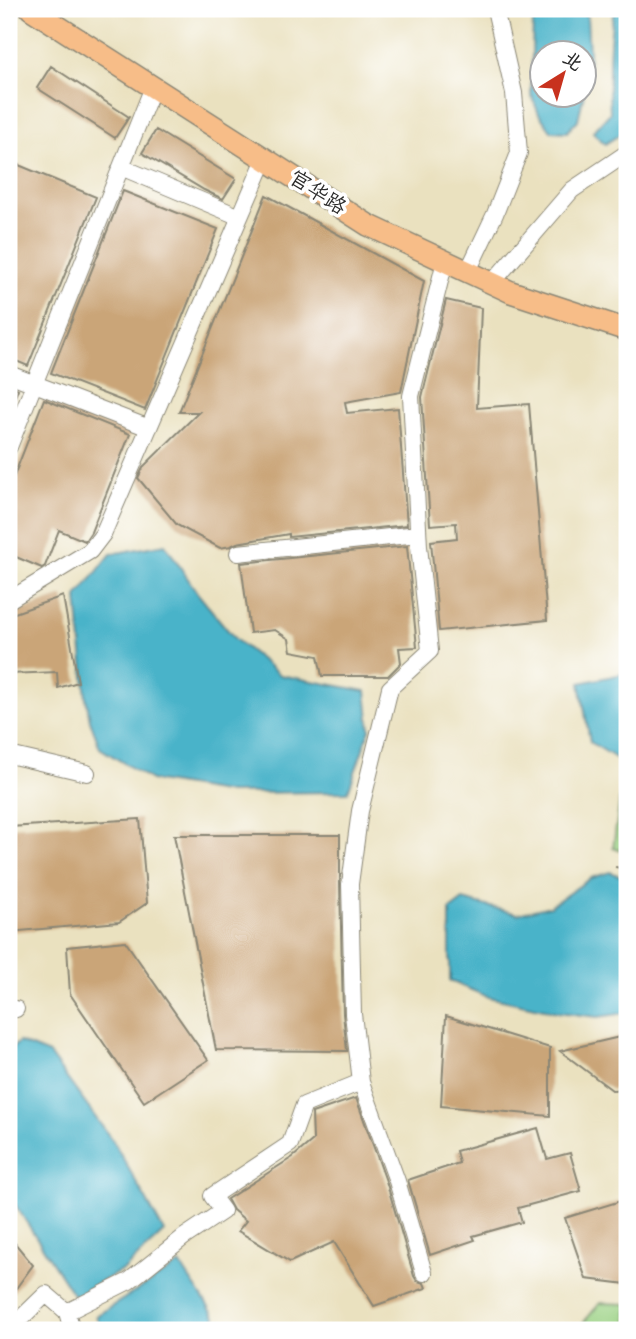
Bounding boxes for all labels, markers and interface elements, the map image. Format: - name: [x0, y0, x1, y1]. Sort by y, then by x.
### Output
- north arrow: [528, 38, 598, 108]
- text: 北: [557, 48, 586, 78]
- street label: 官华路: [283, 166, 350, 223]

